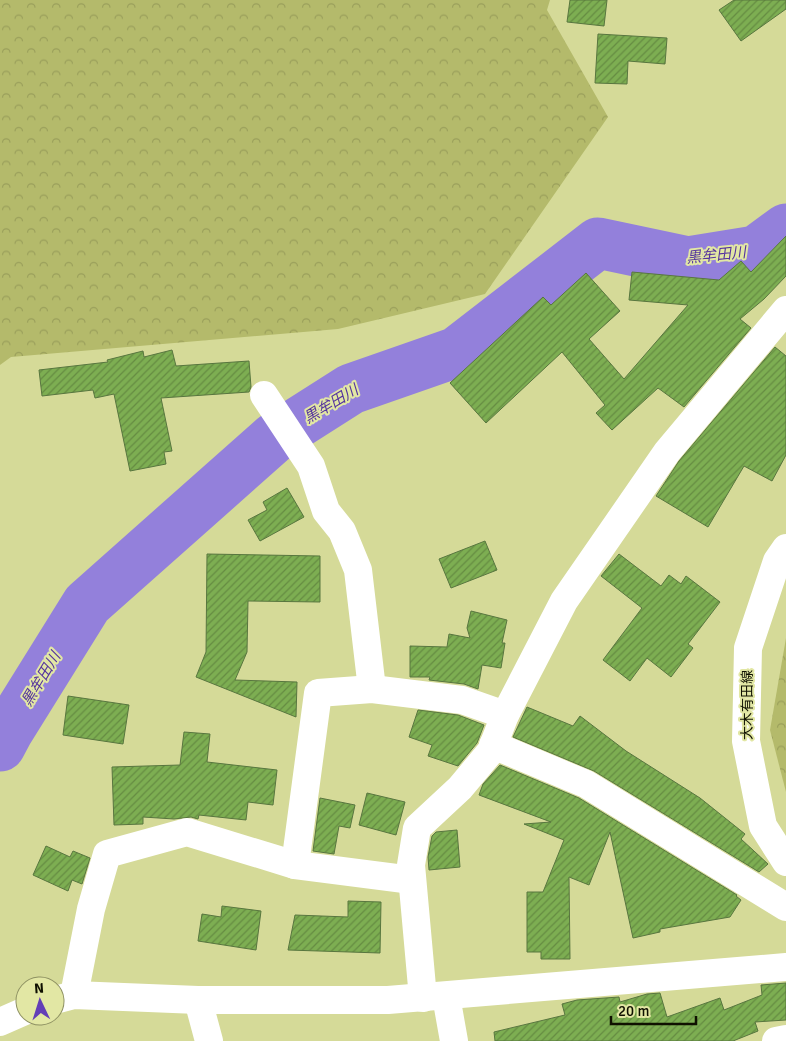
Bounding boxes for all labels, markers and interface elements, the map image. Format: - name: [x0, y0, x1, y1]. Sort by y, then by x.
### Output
- water label: 黒牟田川: [685, 243, 749, 267]
- water label: 黒牟田川: [301, 380, 363, 427]
- water label: 黒牟田川: [18, 647, 65, 709]
- street label: 大木有田線: [739, 670, 756, 740]
- north arrow: [15, 976, 65, 1026]
- text: N: [34, 980, 45, 997]
- scale bar: [611, 994, 696, 1026]
- text: 20 m: [618, 1002, 649, 1020]

